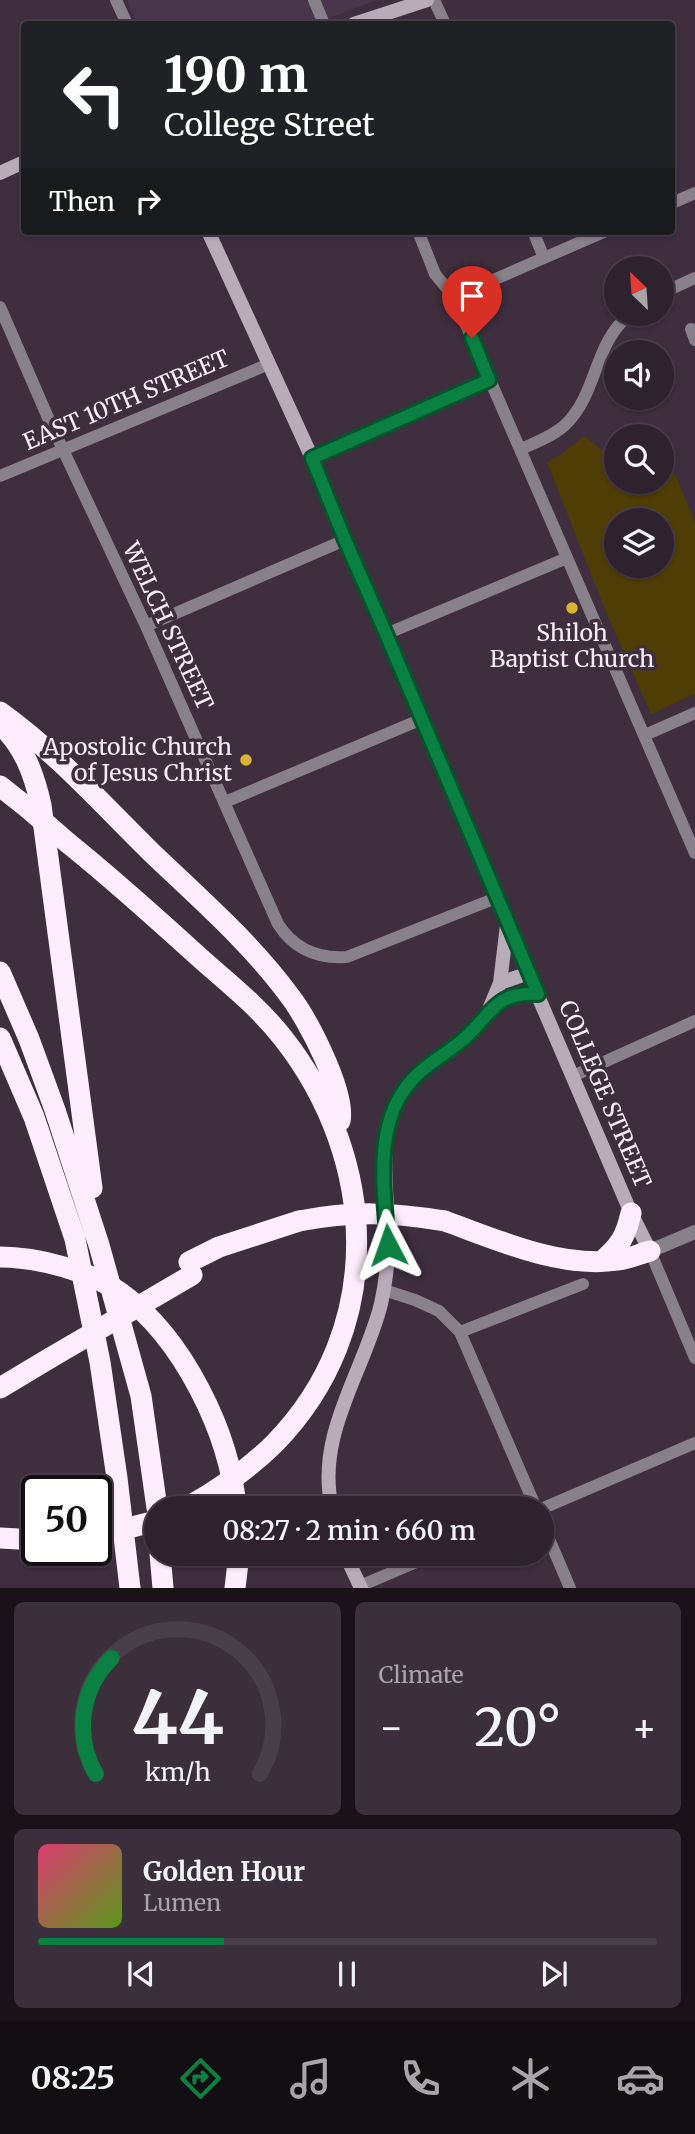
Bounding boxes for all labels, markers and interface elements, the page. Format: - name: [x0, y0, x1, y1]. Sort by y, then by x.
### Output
- text: 190 m: [164, 44, 308, 105]
- icon: left: [49, 49, 140, 140]
- text: College Street: [164, 105, 374, 145]
- icon: right: [129, 182, 167, 220]
- text: Then: [49, 185, 115, 218]
- north arrow: [604, 256, 674, 326]
- map controls: [604, 256, 674, 578]
- pin: [442, 266, 502, 338]
- icon: arrive: [453, 277, 491, 315]
- button: sound: [604, 340, 674, 410]
- street label: EAST 10TH STREET: [18, 343, 233, 456]
- button: search: [604, 424, 674, 494]
- button: layers: [604, 508, 674, 578]
- street label: WELCH STREET: [117, 536, 220, 714]
- marker: Shiloh Baptist Church: [564, 600, 580, 616]
- place label: Shiloh Baptist Church: [490, 618, 654, 673]
- place label: Apostolic Church of Jesus Christ: [42, 732, 232, 787]
- marker: Apostolic Church of Jesus Christ: [238, 752, 254, 768]
- street label: COLLEGE STREET: [553, 996, 658, 1192]
- position arrow: [351, 1208, 425, 1282]
- speed limit sign: 50: [21, 1475, 112, 1566]
- text: 08:27 · 2 min · 660 m: [222, 1514, 476, 1547]
- text: Climate: [379, 1660, 464, 1689]
- text: 44: [131, 1673, 224, 1765]
- text: 20°: [474, 1695, 561, 1760]
- text: −: [379, 1704, 404, 1751]
- text: +: [632, 1704, 657, 1751]
- text: km/h: [144, 1756, 210, 1788]
- text: Golden Hour: [143, 1855, 305, 1888]
- text: Lumen: [143, 1888, 221, 1917]
- icon: previous: [122, 1955, 160, 1993]
- icon: pause: [328, 1955, 366, 1993]
- icon: next: [535, 1955, 573, 1993]
- icon: directions: [176, 2054, 225, 2103]
- icon: music: [286, 2054, 335, 2103]
- icon: phone: [396, 2054, 445, 2103]
- icon: climate: [506, 2054, 555, 2103]
- icon: car: [616, 2054, 665, 2103]
- text: 08:25: [30, 2058, 115, 2098]

